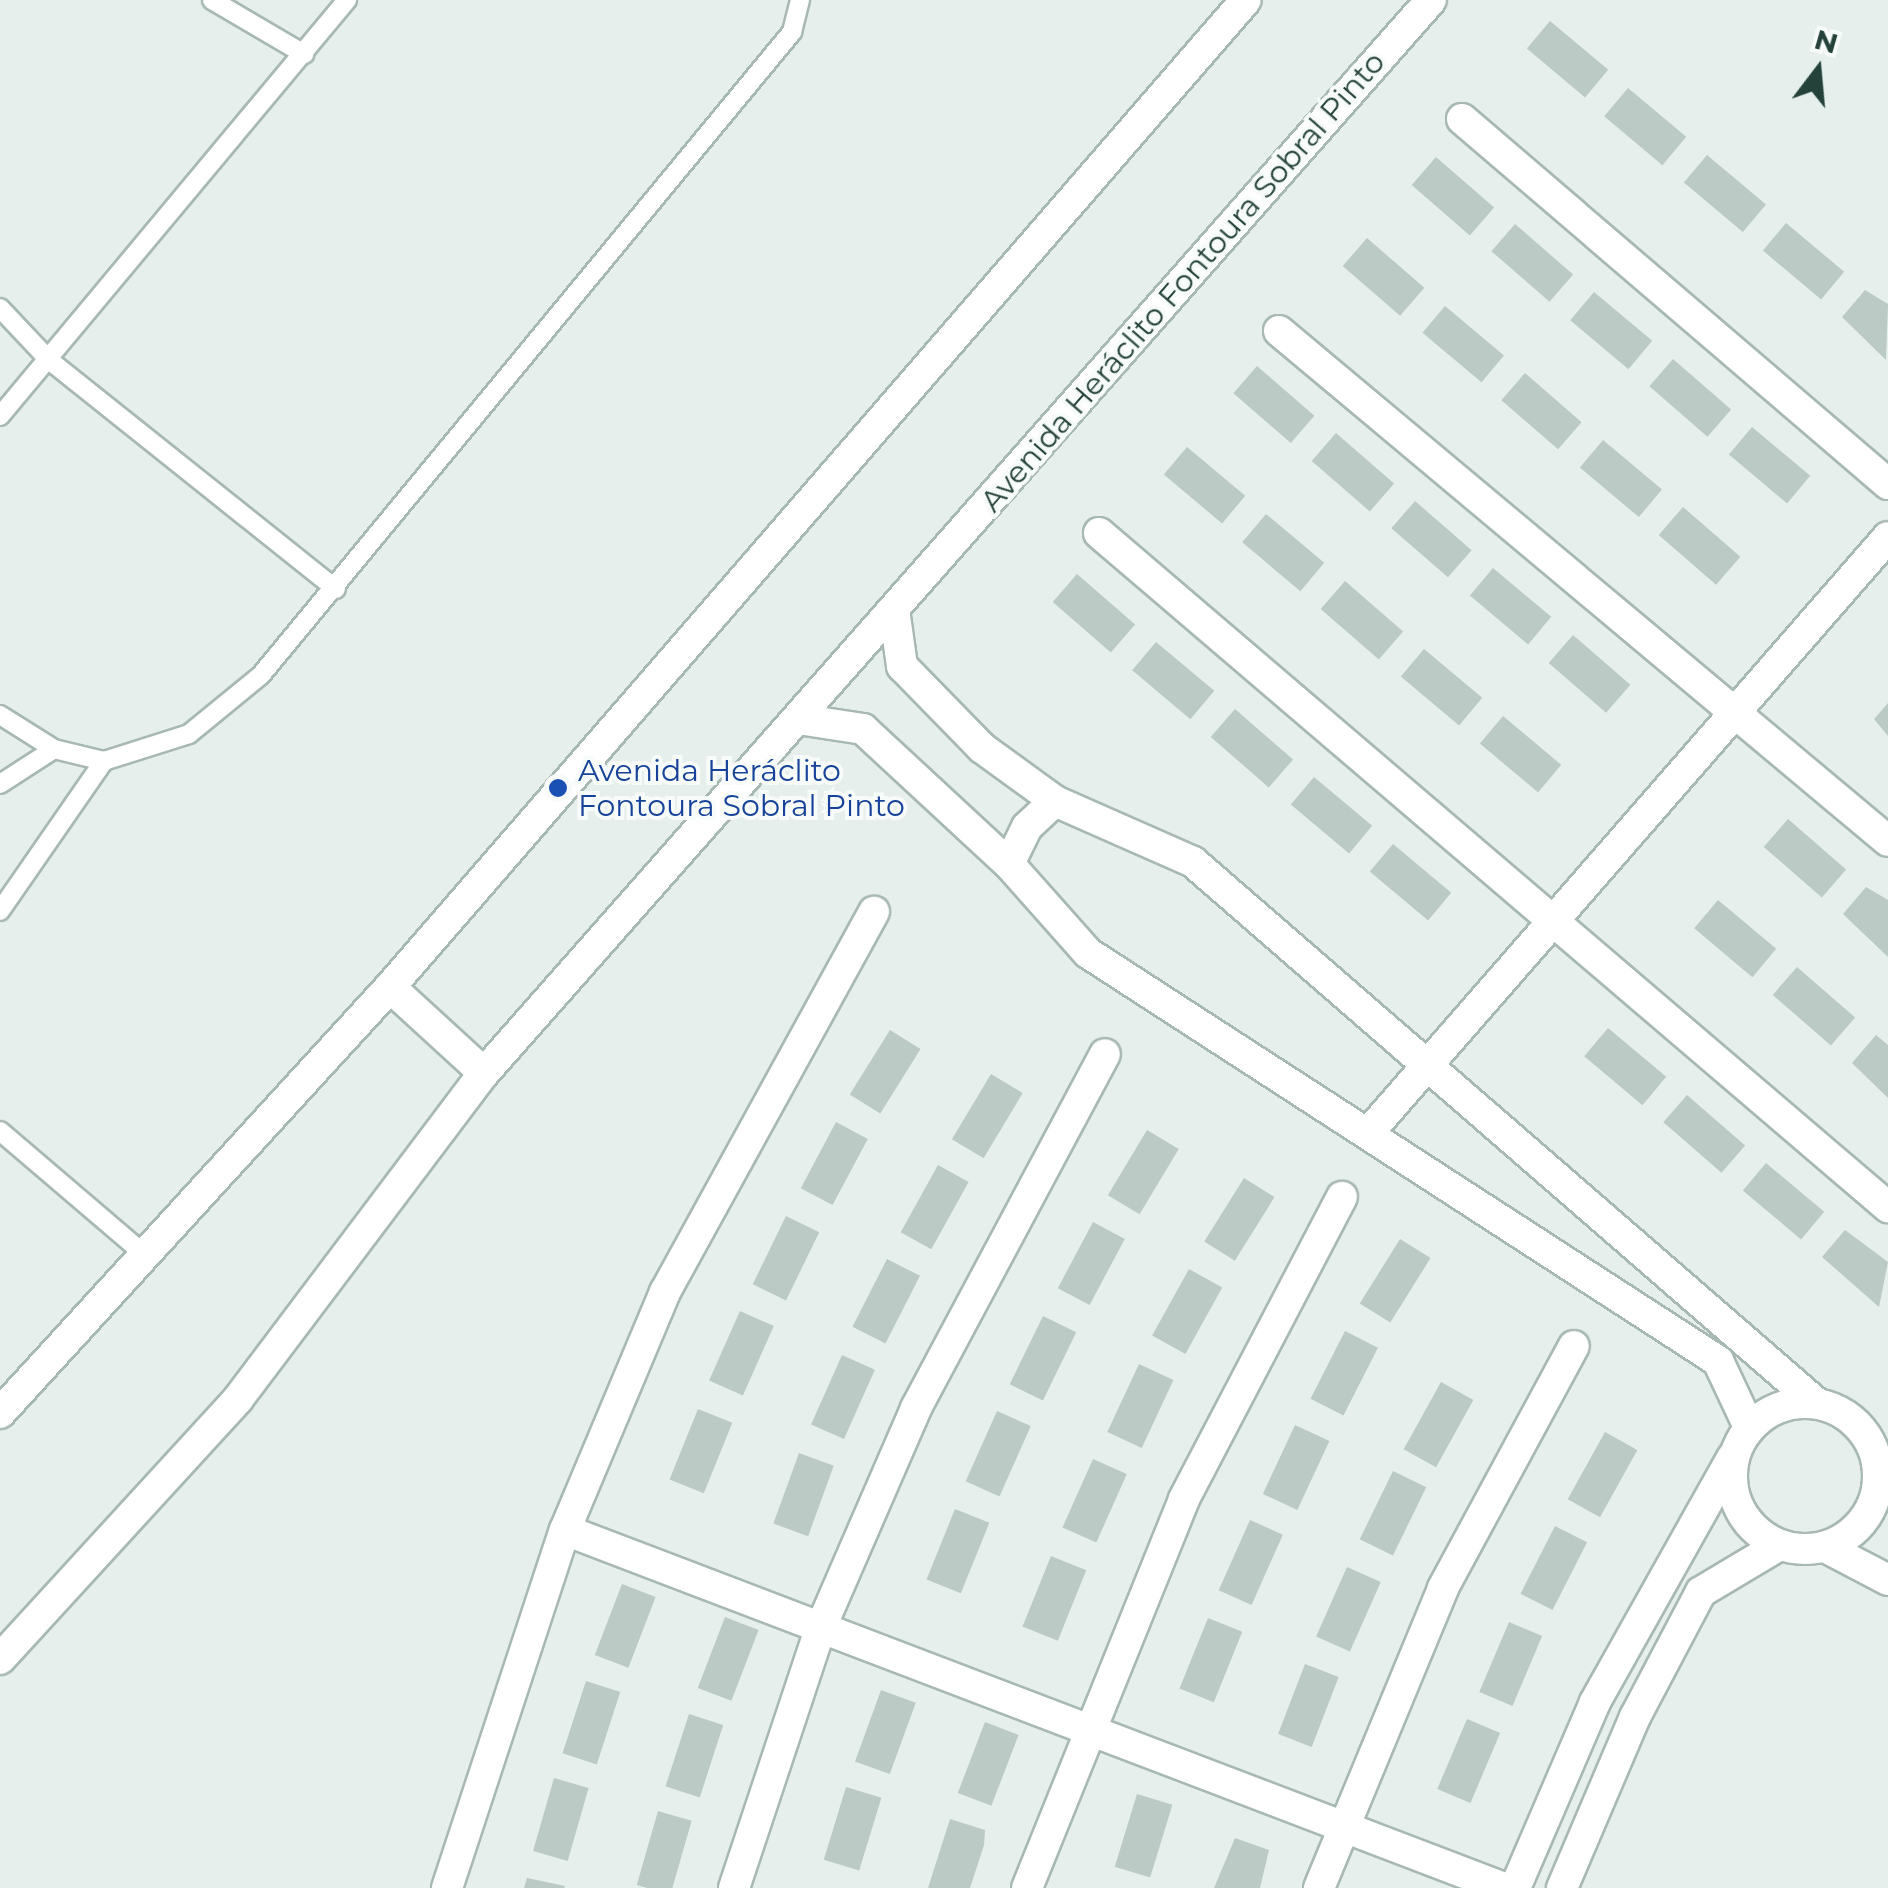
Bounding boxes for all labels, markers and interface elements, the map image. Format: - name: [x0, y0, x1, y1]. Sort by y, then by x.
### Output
- north arrow: [1768, 20, 1868, 120]
- text: N: [1811, 22, 1842, 61]
- street label: Avenida Heráclito Fontoura Sobral Pinto: [973, 45, 1393, 519]
- place label: Avenida Heráclito Fontoura Sobral Pinto: [578, 753, 905, 824]
- marker: Avenida Heráclito Fontoura Sobral Pinto: [547, 777, 569, 799]

